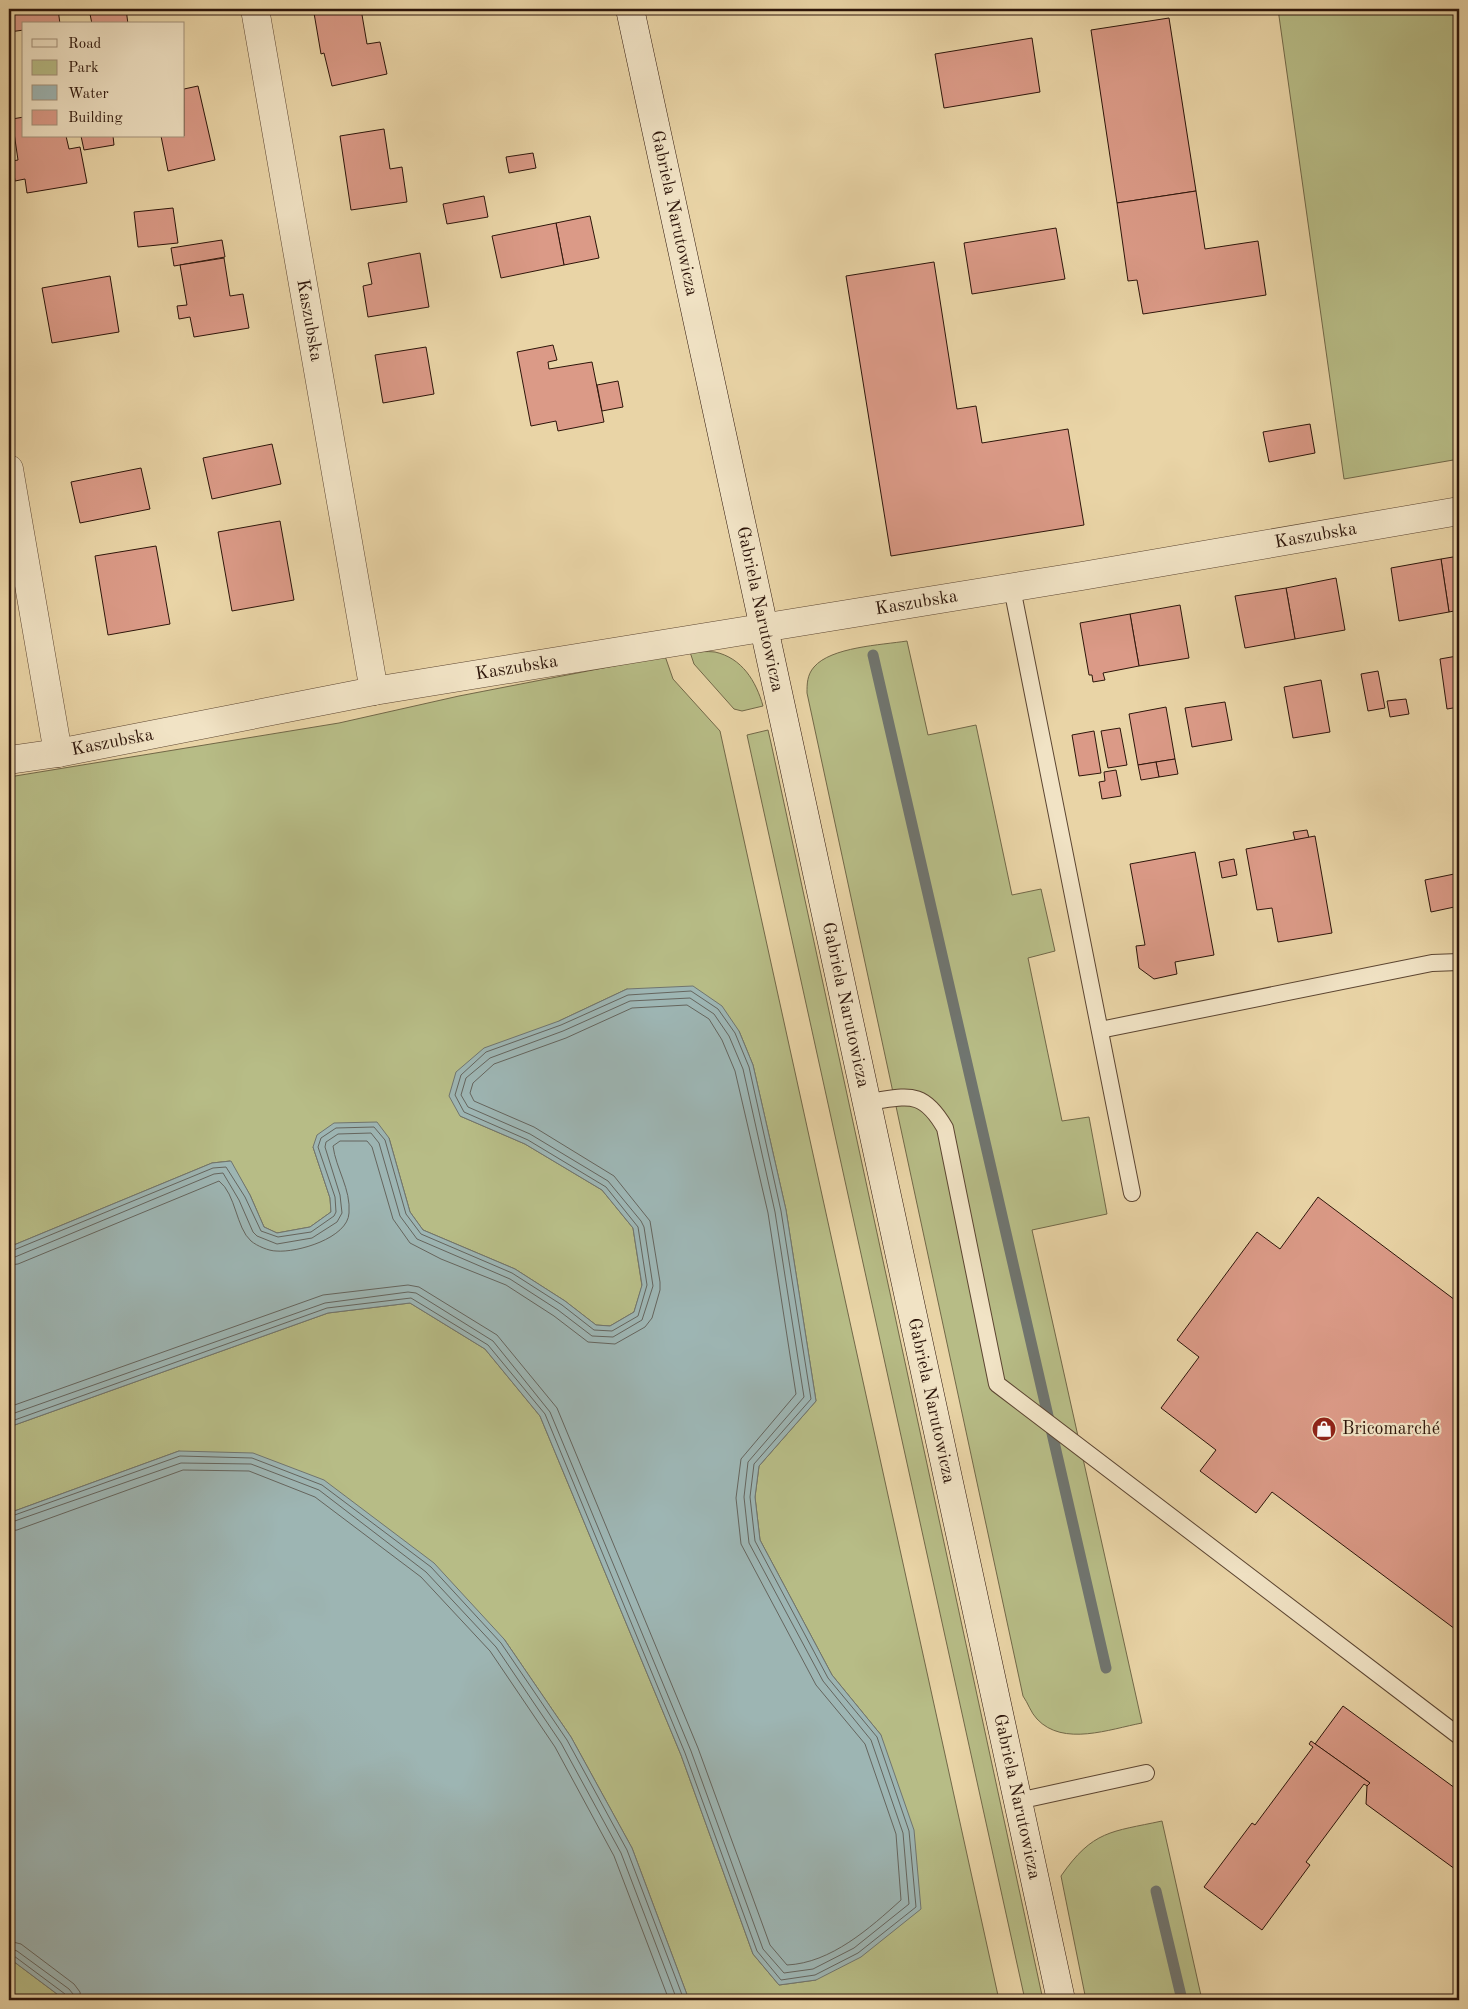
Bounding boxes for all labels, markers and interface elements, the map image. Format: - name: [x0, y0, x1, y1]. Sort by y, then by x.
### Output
- legend: [22, 22, 185, 138]
- text: Road: [68, 37, 102, 52]
- text: Park: [68, 61, 99, 76]
- text: Water: [68, 87, 109, 102]
- text: Building: [68, 111, 123, 126]
- street label: Gabriela Narutowicza: [648, 129, 701, 298]
- street label: Kaszubska: [293, 278, 325, 363]
- street label: Kaszubska: [1273, 520, 1358, 552]
- street label: Gabriela Narutowicza: [733, 525, 787, 694]
- street label: Kaszubska: [874, 587, 959, 618]
- street label: Kaszubska: [474, 652, 559, 683]
- street label: Kaszubska: [70, 725, 155, 759]
- street label: Gabriela Narutowicza: [819, 921, 872, 1089]
- street label: Gabriela Narutowicza: [905, 1316, 958, 1485]
- shop icon: Bricomarché: [1311, 1416, 1337, 1442]
- place label: Bricomarché: [1342, 1420, 1440, 1438]
- street label: Gabriela Narutowicza: [990, 1712, 1044, 1881]

